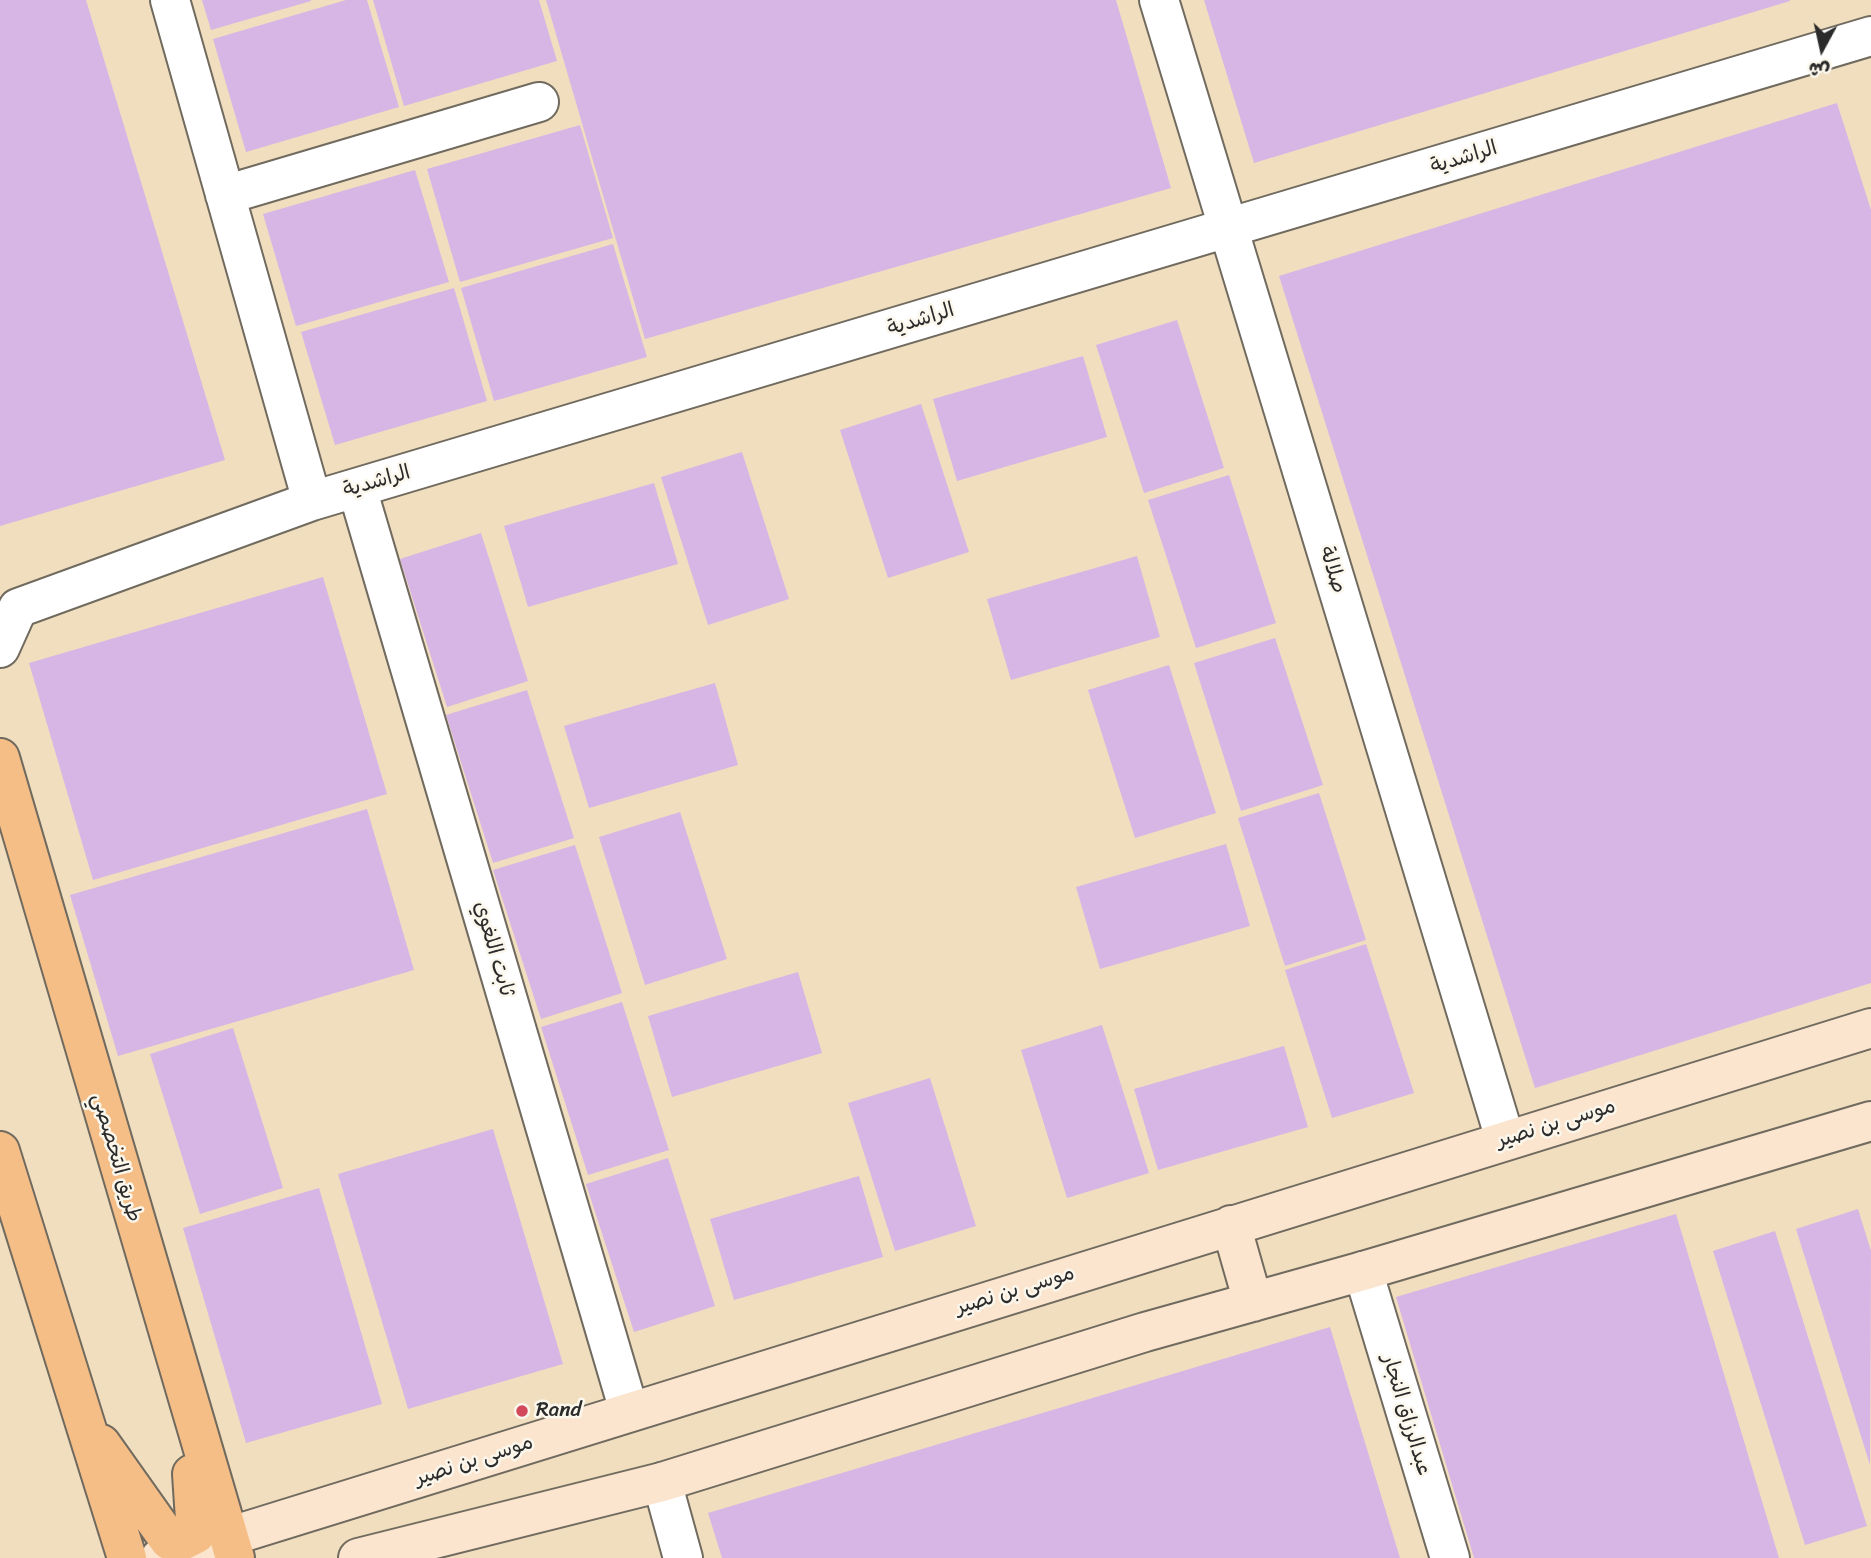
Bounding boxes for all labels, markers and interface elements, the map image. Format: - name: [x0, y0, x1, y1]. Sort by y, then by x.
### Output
- north arrow: [1787, 14, 1857, 84]
- text: ش: [1806, 52, 1832, 88]
- street label: الراشدية: [1427, 136, 1501, 180]
- street label: الراشدية: [884, 298, 958, 342]
- street label: الراشدية: [340, 460, 414, 504]
- street label: صلالة: [1313, 543, 1351, 597]
- street label: ثابت اللغوي: [467, 899, 519, 999]
- street label: طريق التخصصي: [86, 1091, 146, 1225]
- street label: موسى بن نصير: [1493, 1094, 1619, 1154]
- street label: موسى بن نصير: [952, 1261, 1078, 1321]
- street label: عبدالرزاق النجار: [1376, 1351, 1436, 1479]
- place label: Rand: [536, 1398, 582, 1424]
- marker: Rand: [514, 1403, 530, 1419]
- street label: موسى بن نصير: [411, 1430, 537, 1492]

